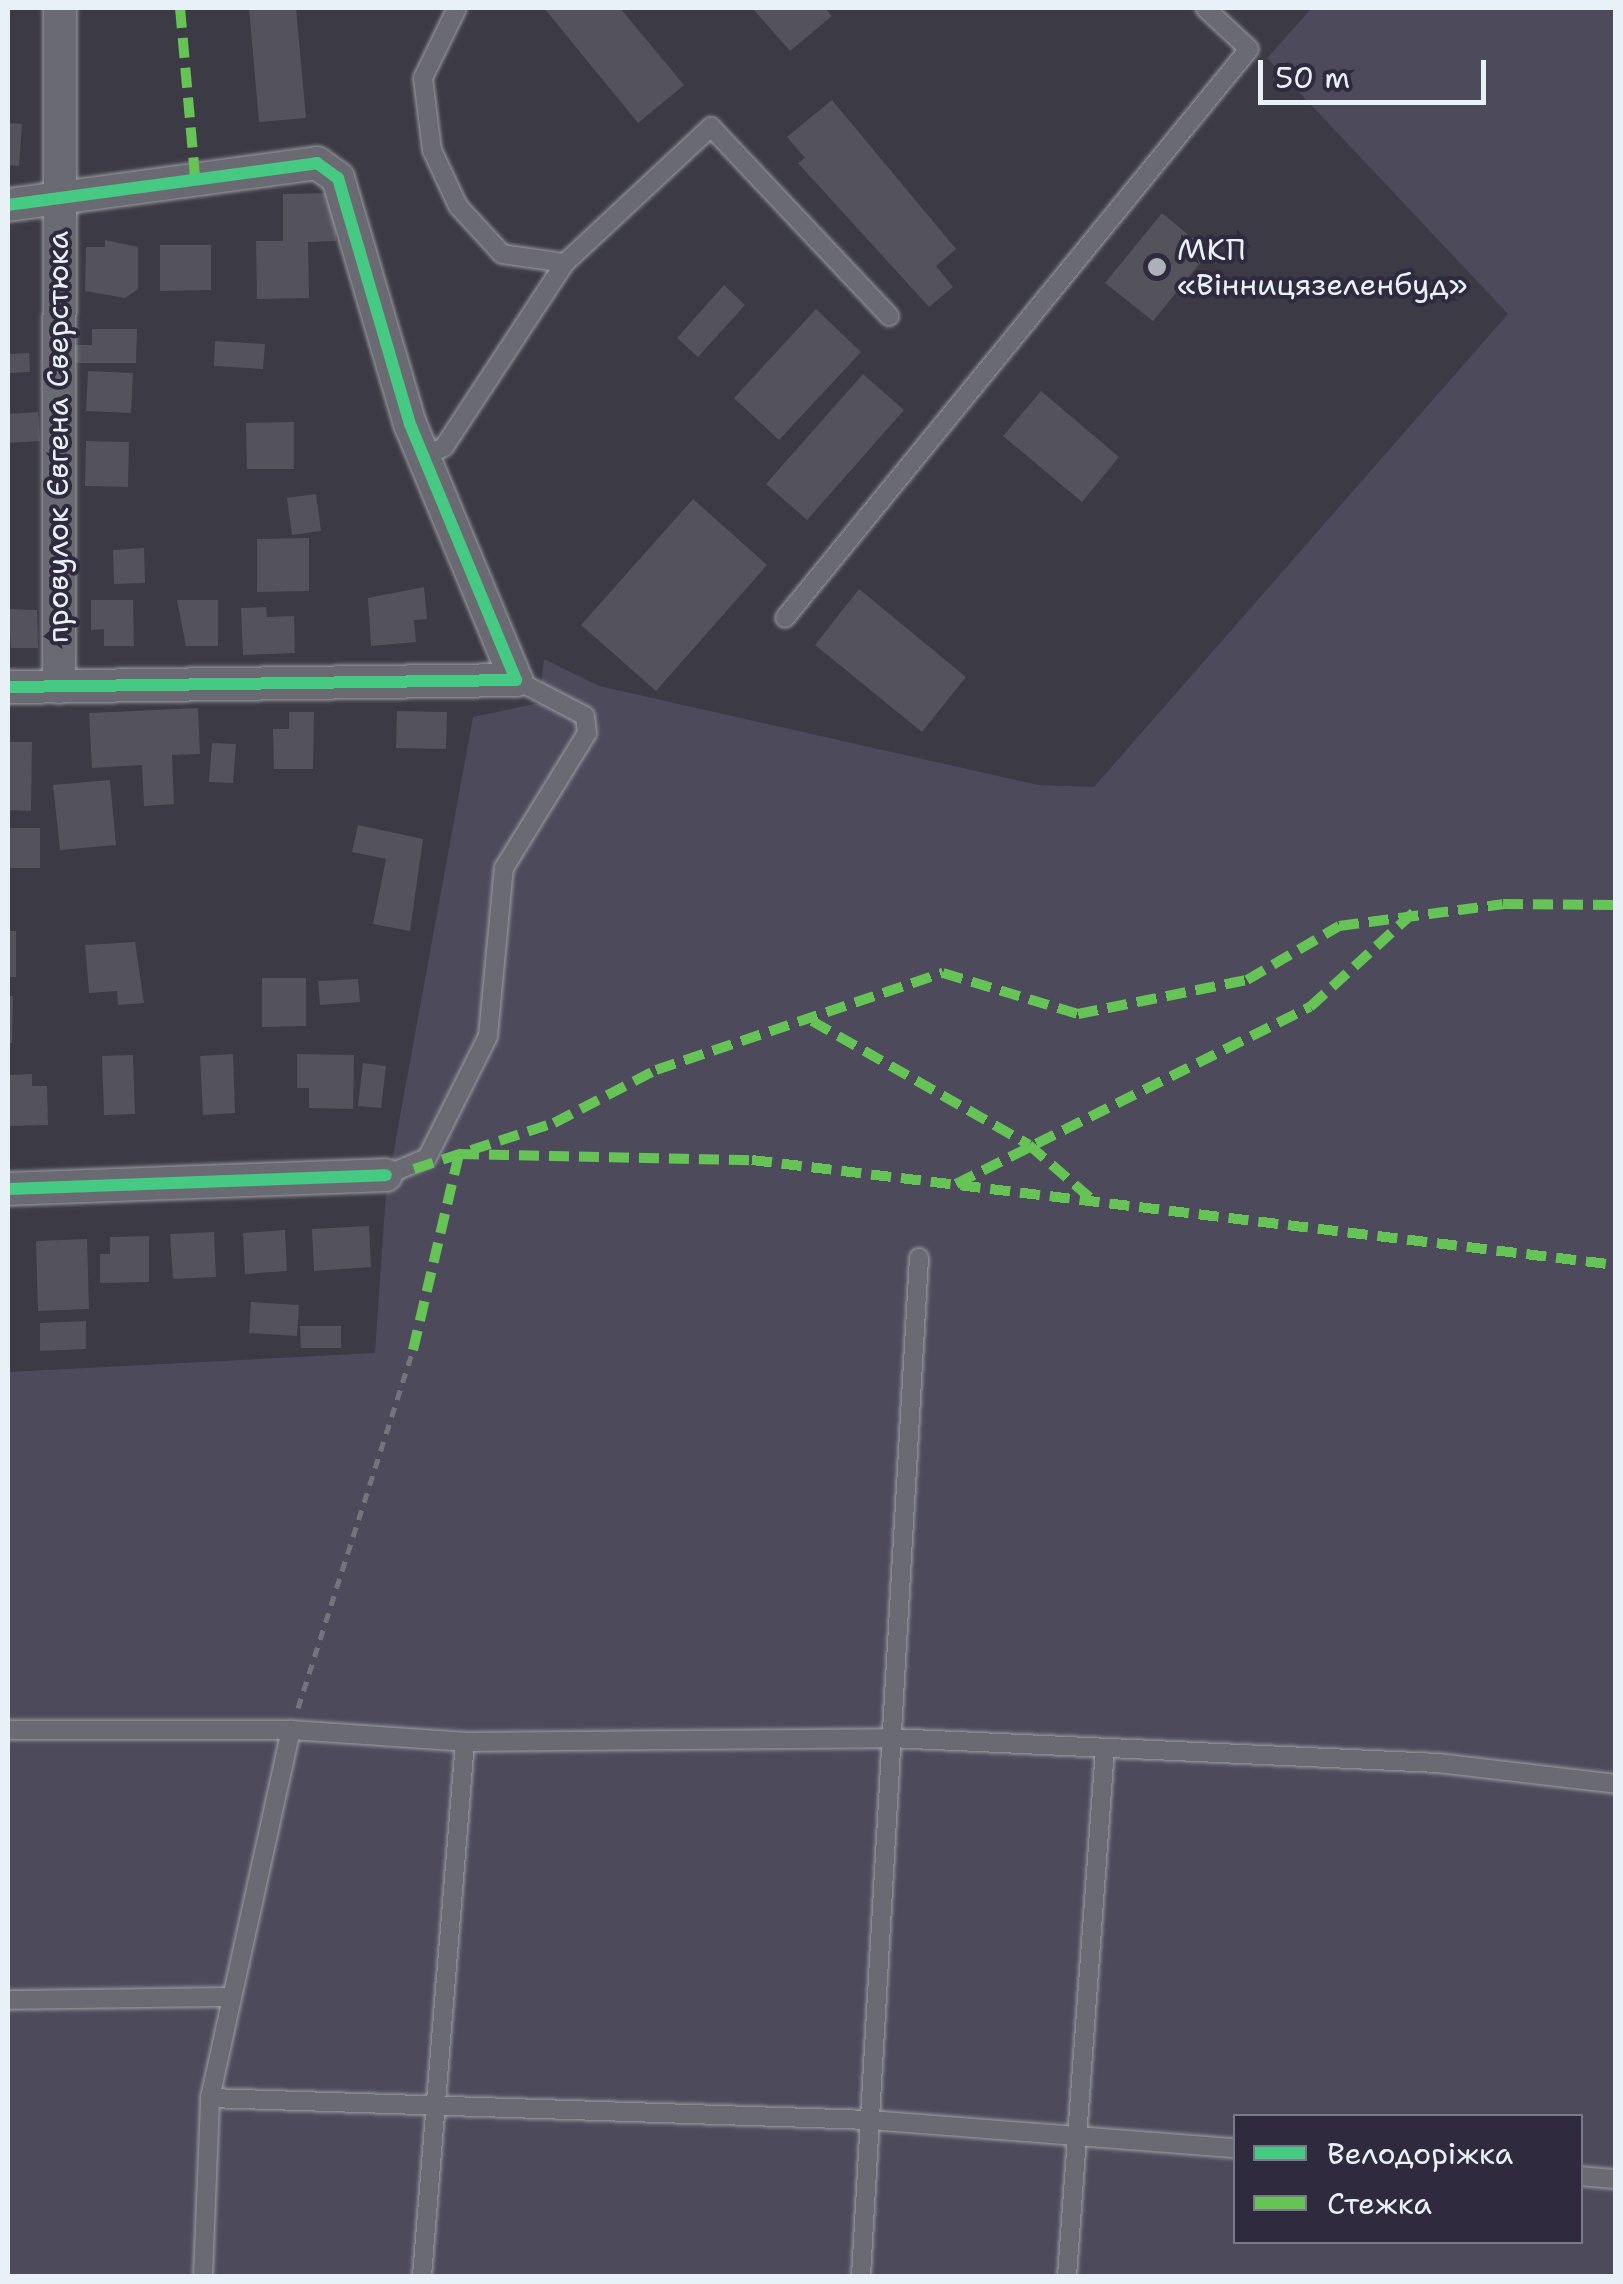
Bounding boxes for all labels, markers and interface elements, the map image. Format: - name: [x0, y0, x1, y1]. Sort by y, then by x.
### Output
- scale bar: [1263, 40, 1490, 102]
- text: 50 m: [1275, 57, 1350, 98]
- street label: провулок Євгена Сверстюка: [40, 231, 76, 643]
- place label: МКП «Вінницязеленбуд»: [1177, 232, 1467, 302]
- marker: МКП «Вінницязеленбуд»: [1146, 256, 1168, 278]
- legend: [1233, 2114, 1583, 2244]
- text: Велодоріжка: [1327, 2133, 1513, 2174]
- text: Стежка: [1327, 2183, 1432, 2224]

